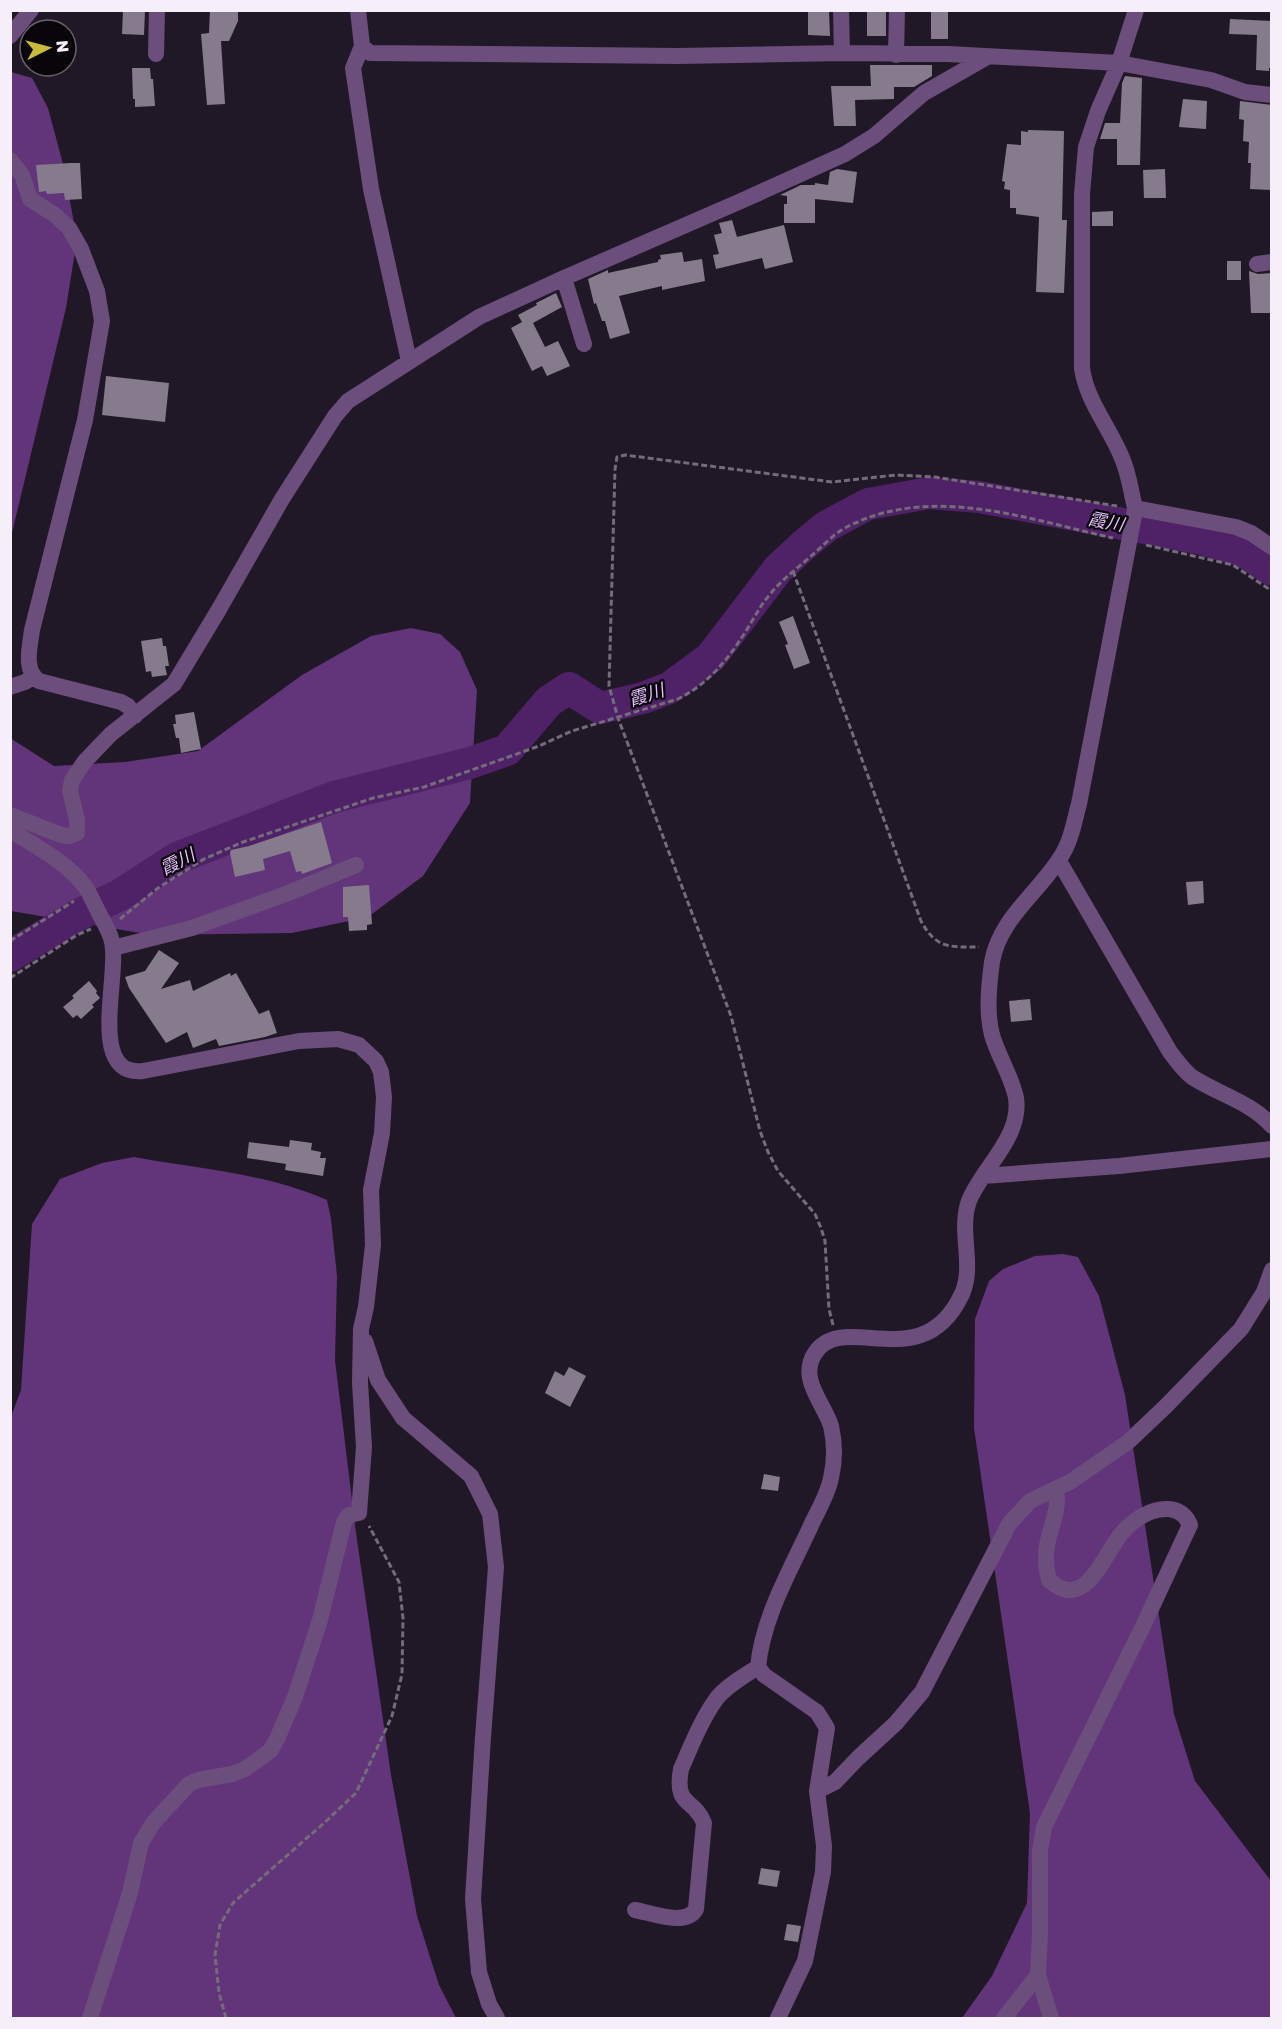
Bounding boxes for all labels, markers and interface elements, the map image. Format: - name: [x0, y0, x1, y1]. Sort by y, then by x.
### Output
- north arrow: [18, 18, 78, 78]
- text: N: [52, 39, 73, 54]
- water label: 霞川: [1086, 507, 1128, 536]
- water label: 霞川: [625, 677, 668, 710]
- water label: 霞川: [156, 842, 200, 879]

